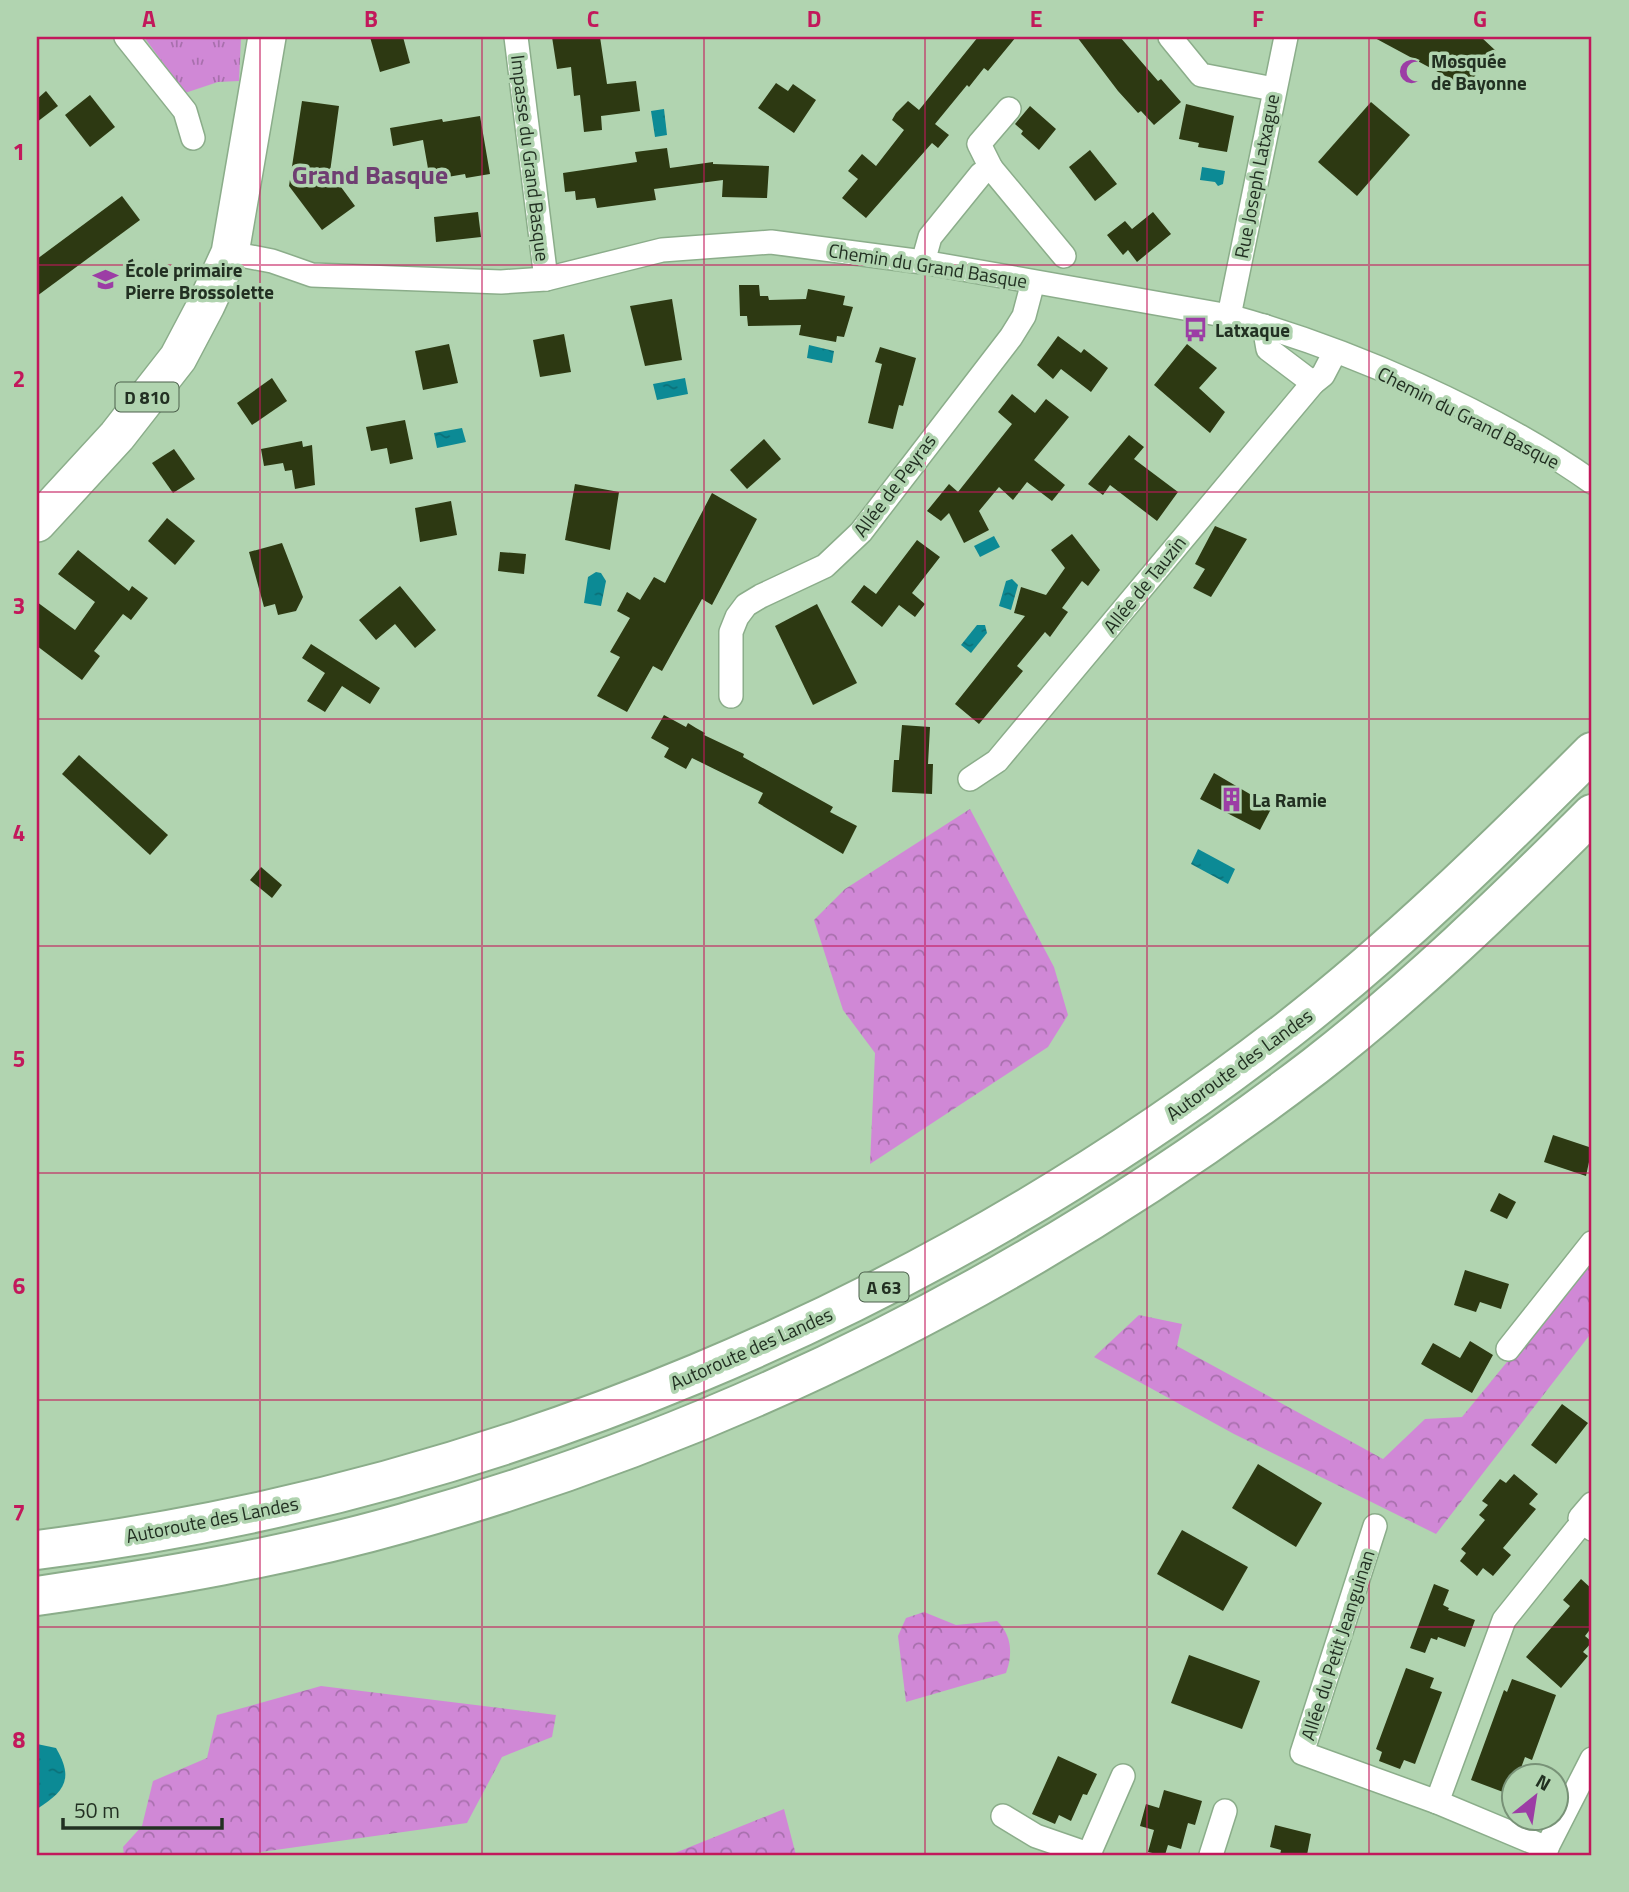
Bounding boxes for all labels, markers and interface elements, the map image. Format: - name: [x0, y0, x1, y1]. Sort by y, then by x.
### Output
- text: A: [142, 1, 156, 36]
- text: B: [364, 1, 378, 36]
- text: C: [587, 1, 599, 36]
- text: D: [807, 1, 821, 36]
- text: E: [1030, 1, 1042, 36]
- text: F: [1252, 1, 1264, 36]
- text: G: [1473, 1, 1487, 36]
- place label: Mosquée de Bayonne: [1431, 46, 1527, 97]
- street label: Impasse du Grand Basque: [504, 53, 558, 263]
- mosque icon: Mosquée de Bayonne: [1397, 57, 1425, 85]
- street label: Rue Joseph Latxague: [1226, 91, 1286, 261]
- text: 1: [13, 134, 25, 169]
- district label: Grand Basque: [292, 155, 448, 194]
- street label: Chemin du Grand Basque: [827, 235, 1029, 295]
- place label: École primaire Pierre Brossolette: [125, 255, 274, 306]
- school or university icon: École primaire Pierre Brossolette: [91, 266, 119, 294]
- bus stop icon: Latxaque: [1181, 315, 1209, 343]
- place label: Latxaque: [1215, 315, 1290, 344]
- street label: Chemin du Grand Basque: [1373, 358, 1565, 476]
- text: 2: [13, 361, 25, 396]
- road number: D 810: [116, 382, 178, 412]
- street label: Allée de Peyras: [846, 427, 942, 542]
- street label: Allée de Tauzin: [1096, 529, 1192, 639]
- text: 3: [13, 588, 25, 623]
- building icon: La Ramie: [1218, 785, 1246, 813]
- place label: La Ramie: [1252, 785, 1327, 814]
- text: 4: [13, 815, 25, 850]
- street label: Autoroute des Landes: [1160, 1001, 1318, 1127]
- text: 5: [13, 1041, 25, 1076]
- text: 6: [13, 1268, 26, 1303]
- road number: A 63: [860, 1272, 908, 1302]
- street label: Autoroute des Landes: [665, 1299, 837, 1397]
- street label: Autoroute des Landes: [123, 1488, 301, 1550]
- text: 7: [13, 1495, 25, 1530]
- street label: Allée du Petit Jeanguinan: [1292, 1546, 1382, 1744]
- text: 8: [13, 1722, 26, 1757]
- north arrow: [1500, 1762, 1570, 1832]
- text: N: [1531, 1766, 1557, 1798]
- scale bar: [63, 1787, 222, 1831]
- text: 50 m: [74, 1794, 120, 1826]

